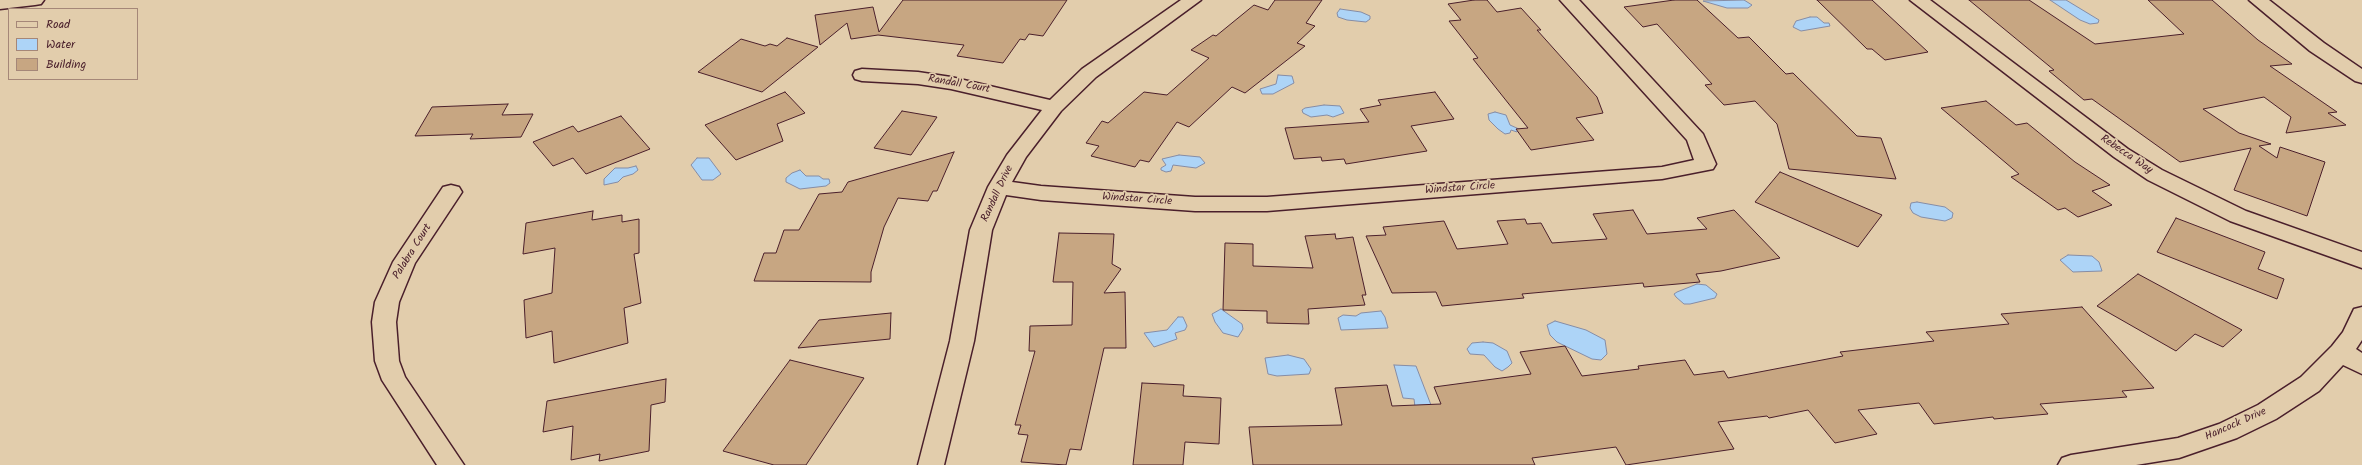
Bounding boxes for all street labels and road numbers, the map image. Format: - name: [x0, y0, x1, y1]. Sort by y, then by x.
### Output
- street label: Randall Court: [927, 73, 991, 97]
- street label: Rebecca Way: [2097, 133, 2155, 177]
- street label: Randall Drive: [979, 164, 1017, 224]
- street label: Windstar Circle: [1425, 180, 1495, 198]
- street label: Windstar Circle: [1102, 191, 1172, 209]
- street label: Palabra Court: [391, 222, 435, 282]
- street label: Hancock Drive: [2203, 406, 2269, 444]

